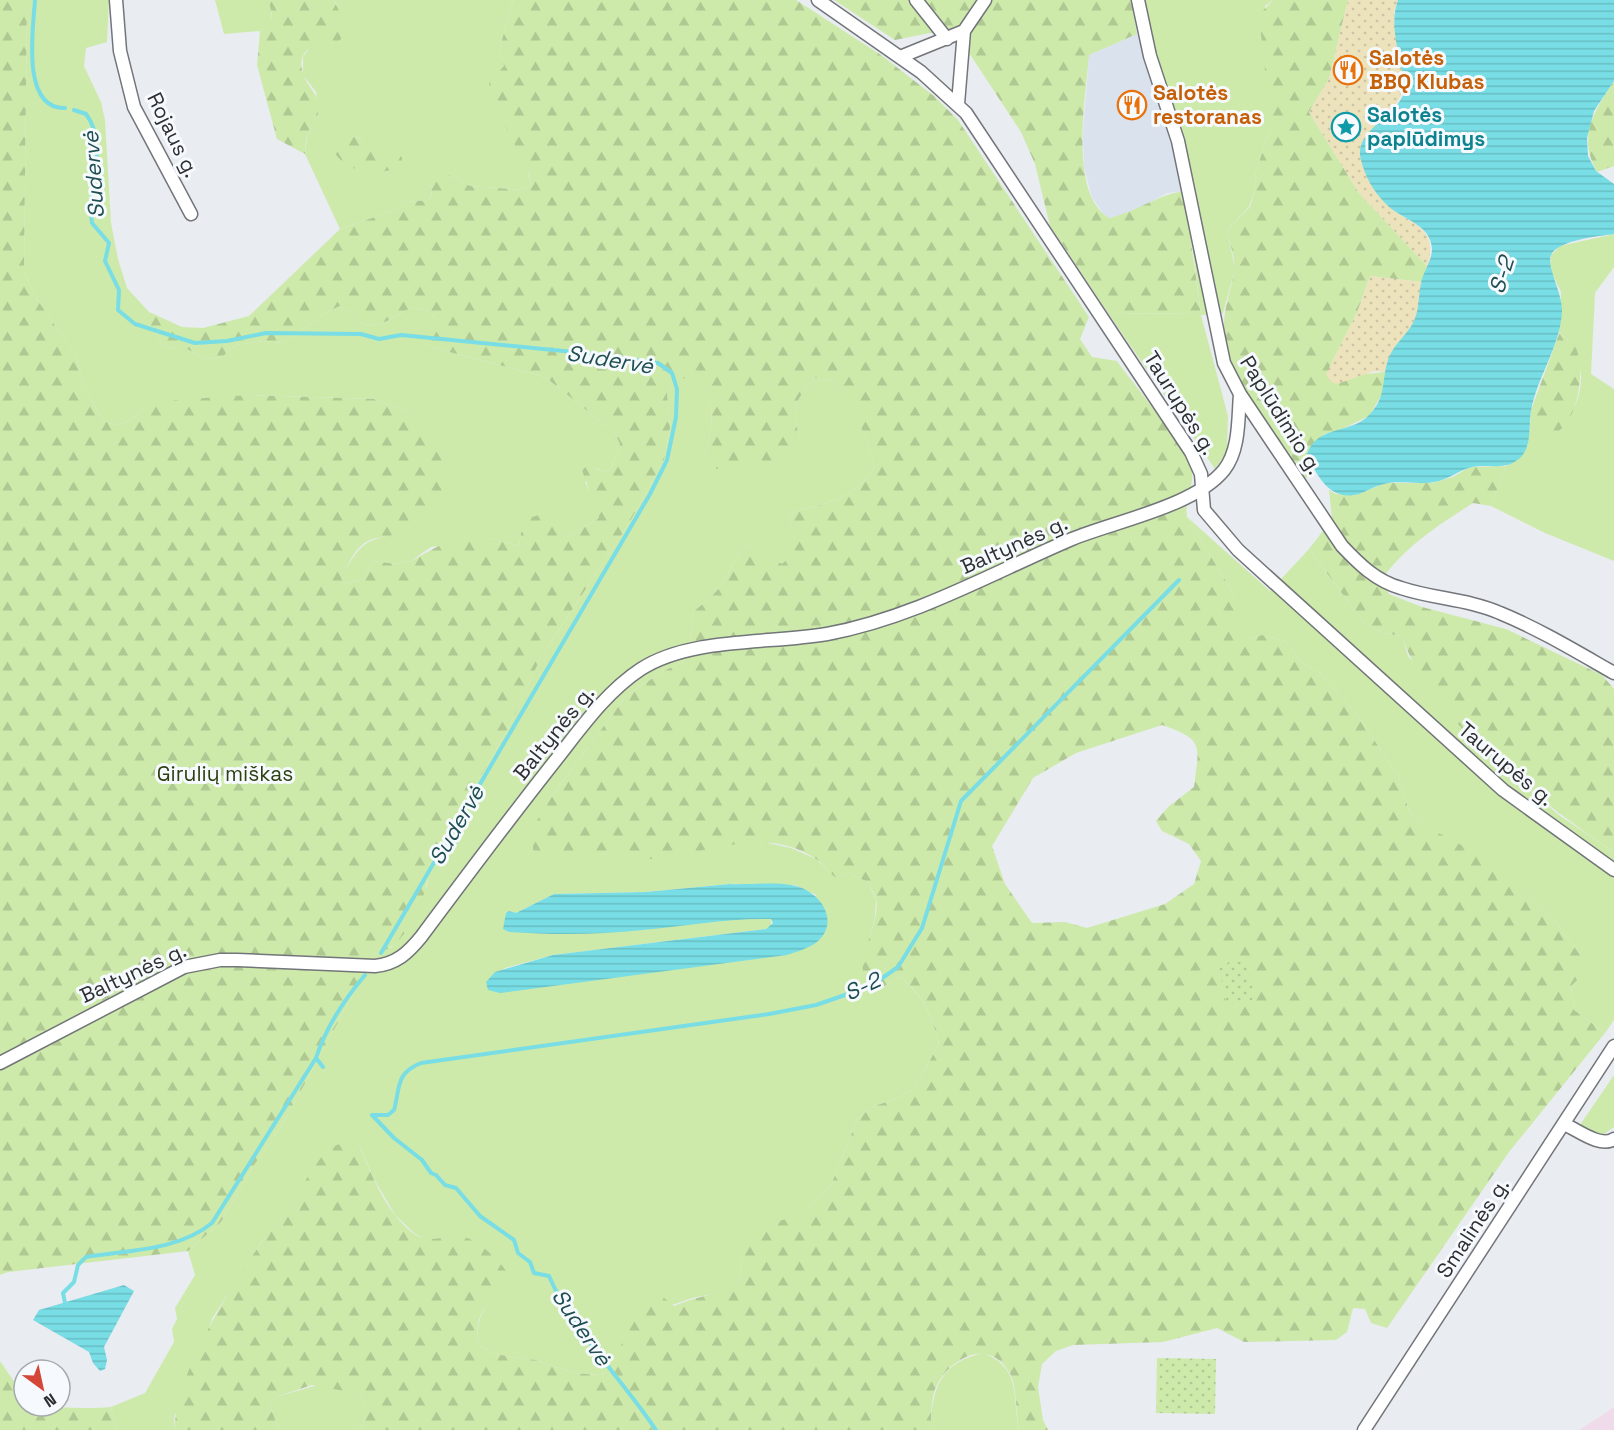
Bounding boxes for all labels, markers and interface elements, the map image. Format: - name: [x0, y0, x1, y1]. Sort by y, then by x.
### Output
- place label: Salotės BBQ Klubas: [1369, 44, 1485, 95]
- restaurant icon: Salotės BBQ Klubas: [1332, 54, 1364, 86]
- place label: Salotės restoranas: [1153, 79, 1262, 130]
- street label: Rojaus g.: [141, 88, 206, 182]
- restaurant icon: Salotės restoranas: [1116, 89, 1148, 121]
- place label: Salotės paplūdimys: [1367, 101, 1485, 152]
- place icon: Salotės paplūdimys: [1330, 111, 1362, 143]
- water label: Sudervė: [76, 130, 110, 219]
- water label: S-2: [1482, 251, 1521, 297]
- water label: Sudervė: [565, 338, 656, 380]
- street label: Taurupės g.: [1138, 346, 1223, 460]
- street label: Paplūdimio g.: [1234, 350, 1329, 479]
- street label: Baltynės g.: [956, 509, 1071, 580]
- street label: Baltynės g.: [507, 680, 600, 786]
- street label: Taurupės g.: [1453, 716, 1560, 812]
- park label: Girulių miškas: [157, 760, 293, 787]
- water label: Sudervė: [422, 780, 490, 870]
- street label: Baltynės g.: [75, 936, 190, 1009]
- water label: S-2: [839, 964, 887, 1006]
- street label: Smalinės g.: [1430, 1173, 1515, 1283]
- water label: Sudervė: [546, 1283, 618, 1372]
- north arrow: [12, 1358, 72, 1418]
- text: N: [40, 1388, 60, 1412]

